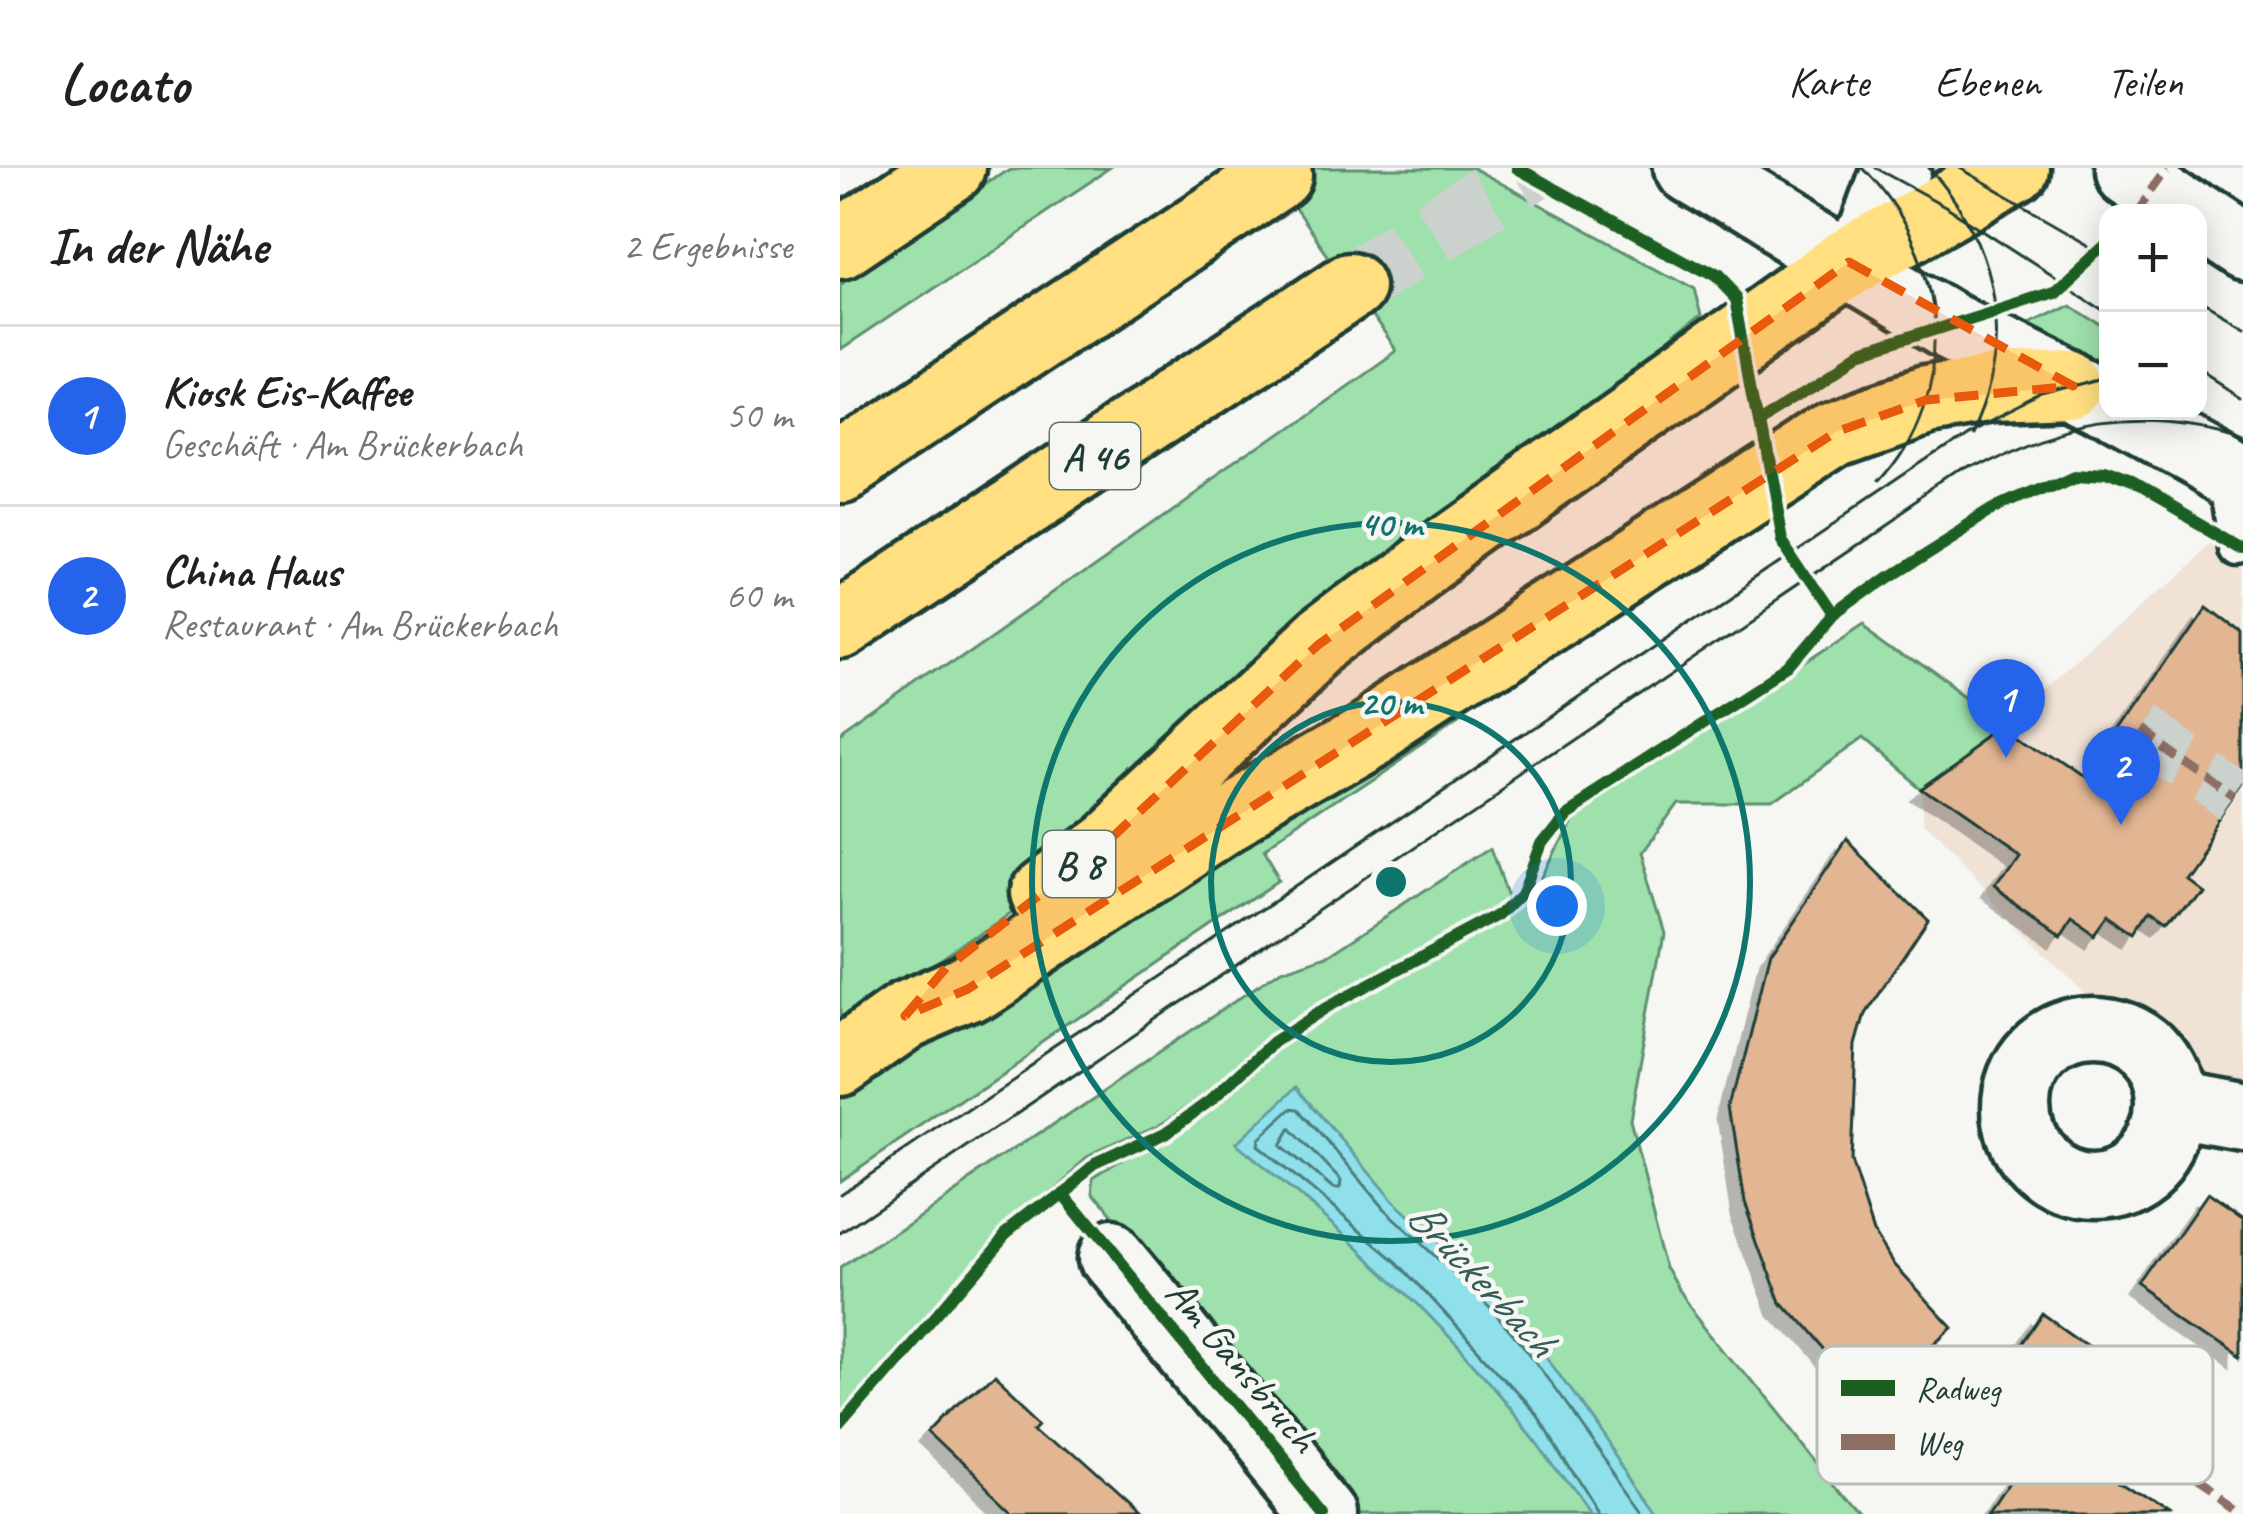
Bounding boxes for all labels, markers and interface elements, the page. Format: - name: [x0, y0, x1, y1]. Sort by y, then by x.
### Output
- text: Locato: [60, 47, 189, 119]
- text: Karte: [1789, 56, 1869, 109]
- text: Ebenen: [1935, 56, 2040, 109]
- text: Teilen: [2106, 56, 2183, 109]
- map controls: [2099, 204, 2207, 420]
- button: +: [2099, 204, 2207, 312]
- text: In der Nähe: [48, 214, 267, 278]
- text: 2 Ergebnisse: [623, 222, 792, 271]
- button: −: [2099, 312, 2207, 420]
- text: Kiosk Eis-Kaffee: [162, 363, 411, 420]
- text: 1: [78, 391, 96, 440]
- text: 50 m: [726, 391, 792, 440]
- text: Geschäft · Am Brückerbach: [162, 420, 523, 469]
- road number: A 46: [1050, 423, 1140, 489]
- text: 40 m: [1360, 501, 1425, 547]
- text: China Haus: [162, 543, 341, 600]
- text: 2: [78, 571, 96, 620]
- text: 60 m: [726, 571, 792, 620]
- text: Restaurant · Am Brückerbach: [162, 600, 558, 649]
- pin: 1: [1967, 659, 2045, 758]
- text: 20 m: [1360, 680, 1425, 726]
- pin: 2: [2082, 726, 2160, 825]
- road number: B 8: [1043, 831, 1115, 897]
- centre of rings: [1370, 861, 1412, 903]
- your location: [1527, 876, 1587, 936]
- water label: Brückerbach: [1395, 1188, 1570, 1370]
- street label: Am Gansbruch: [1154, 1268, 1332, 1466]
- legend: [1817, 1346, 2213, 1484]
- text: Radweg: [1916, 1368, 2003, 1410]
- text: Weg: [1916, 1422, 1964, 1464]

